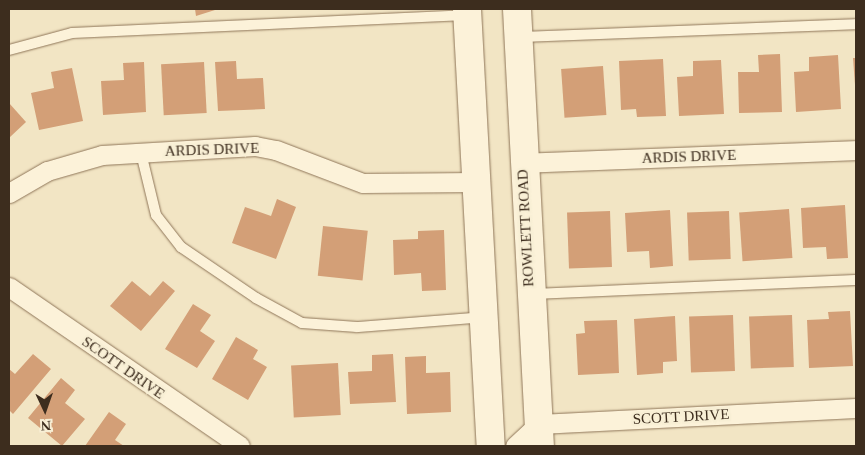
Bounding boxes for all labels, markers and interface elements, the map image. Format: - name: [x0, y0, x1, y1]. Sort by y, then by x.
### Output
- street label: ARDIS DRIVE: [164, 139, 260, 161]
- street label: ARDIS DRIVE: [641, 146, 737, 168]
- street label: ROWLETT ROAD: [514, 169, 538, 287]
- street label: SCOTT DRIVE: [78, 333, 168, 403]
- north arrow: [20, 385, 70, 435]
- street label: SCOTT DRIVE: [632, 405, 730, 429]
- text: N: [40, 418, 51, 433]

